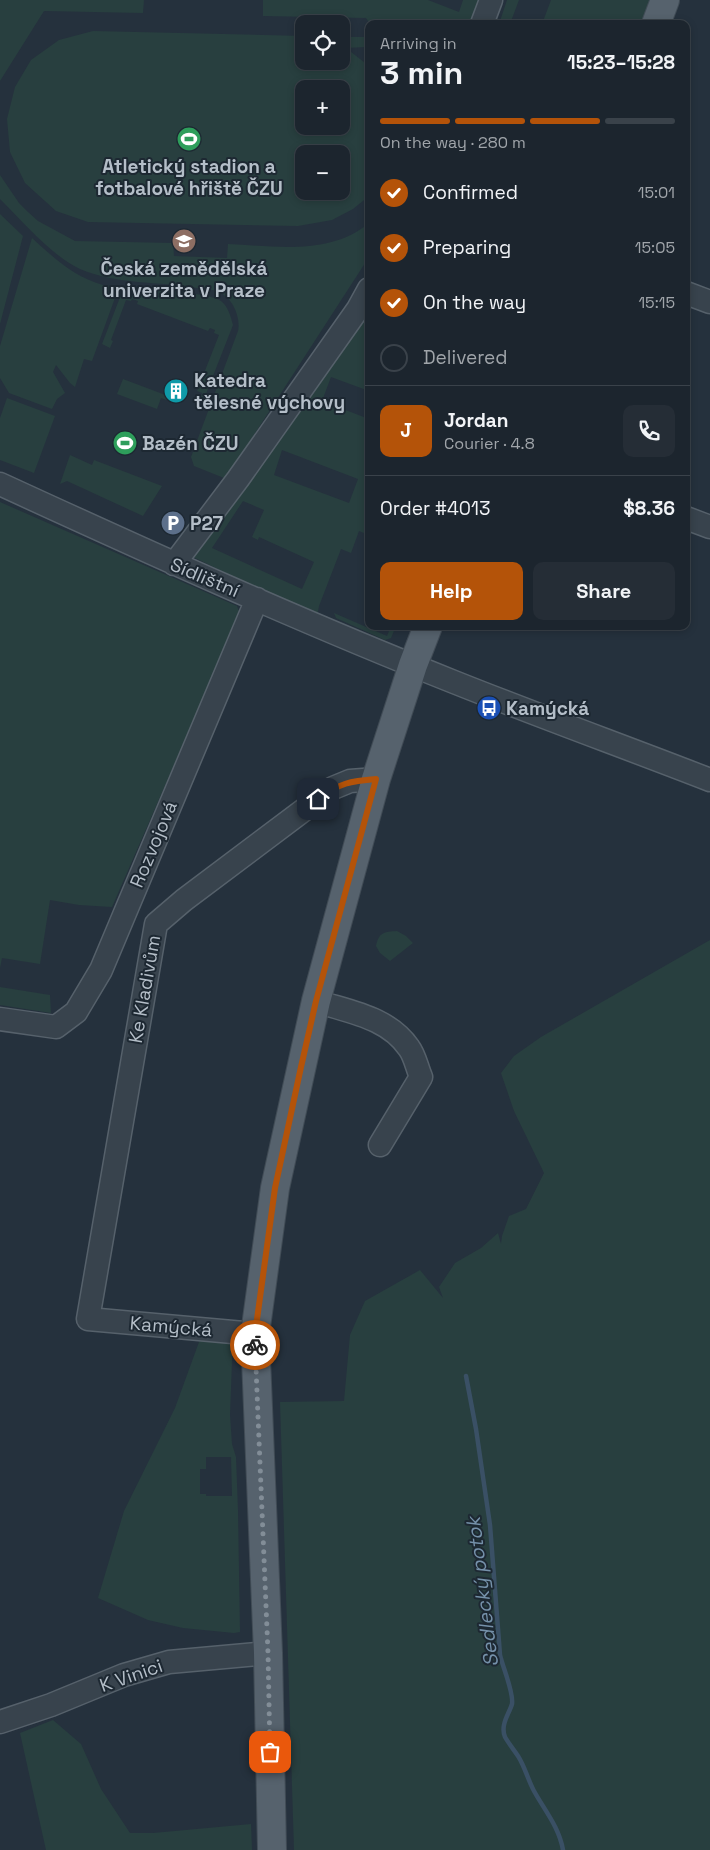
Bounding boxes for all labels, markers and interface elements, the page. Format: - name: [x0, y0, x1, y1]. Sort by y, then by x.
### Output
- map controls: [295, 15, 350, 200]
- button: locate: [295, 15, 350, 70]
- text: Arriving in: [380, 33, 457, 54]
- text: 15:23–15:28: [567, 50, 675, 75]
- text: 3 min: [380, 53, 463, 93]
- button: +: [295, 80, 350, 135]
- sports icon: Atletický stadion a fotbalové hřiště ČZU: [176, 126, 202, 152]
- text: On the way · 280 m: [380, 132, 526, 153]
- button: −: [295, 145, 350, 200]
- place label: Atletický stadion a fotbalové hřiště ČZU: [95, 154, 283, 201]
- icon: check: [380, 179, 408, 207]
- text: Confirmed: [423, 180, 518, 205]
- text: 15:01: [638, 182, 675, 203]
- school or university icon: Česká zemědělská univerzita v Praze: [171, 228, 197, 254]
- icon: check: [380, 234, 408, 262]
- text: Preparing: [423, 235, 511, 260]
- text: 15:05: [635, 237, 675, 258]
- place label: Česká zemědělská univerzita v Praze: [101, 256, 267, 303]
- icon: check: [380, 289, 408, 317]
- text: On the way: [423, 290, 526, 315]
- text: 15:15: [638, 292, 675, 313]
- text: Delivered: [423, 345, 508, 370]
- place label: Katedra tělesné výchovy: [194, 368, 345, 415]
- building icon: Katedra tělesné výchovy: [163, 378, 189, 404]
- button: phone: [623, 405, 675, 457]
- text: Jordan: [444, 408, 509, 433]
- text: J: [400, 418, 412, 443]
- sports icon: Bazén ČZU: [112, 430, 138, 456]
- place label: Bazén ČZU: [142, 431, 239, 456]
- text: Courier · 4.8: [444, 433, 535, 454]
- text: Order #4013: [380, 496, 490, 521]
- text: $8.36: [623, 496, 675, 521]
- parking icon: P27: [160, 510, 186, 536]
- place label: P27: [190, 511, 224, 536]
- street label: Sídlištní: [166, 552, 243, 603]
- button: Help: [380, 562, 523, 620]
- button: Share: [533, 562, 675, 620]
- bus stop icon: Kamýcká: [476, 695, 502, 721]
- place label: Kamýcká: [506, 696, 589, 721]
- pin: [297, 778, 339, 820]
- icon: home: [304, 785, 332, 813]
- street label: Rozvojová: [124, 797, 183, 891]
- street label: Ke Kladivům: [123, 933, 166, 1045]
- street label: Kamýcká: [129, 1310, 213, 1343]
- courier: [230, 1320, 280, 1370]
- icon: bike: [241, 1331, 269, 1359]
- water label: Sedlecký potok: [460, 1513, 504, 1668]
- street label: K Vinici: [96, 1653, 166, 1698]
- pin: [249, 1731, 291, 1773]
- icon: bag: [256, 1738, 284, 1766]

